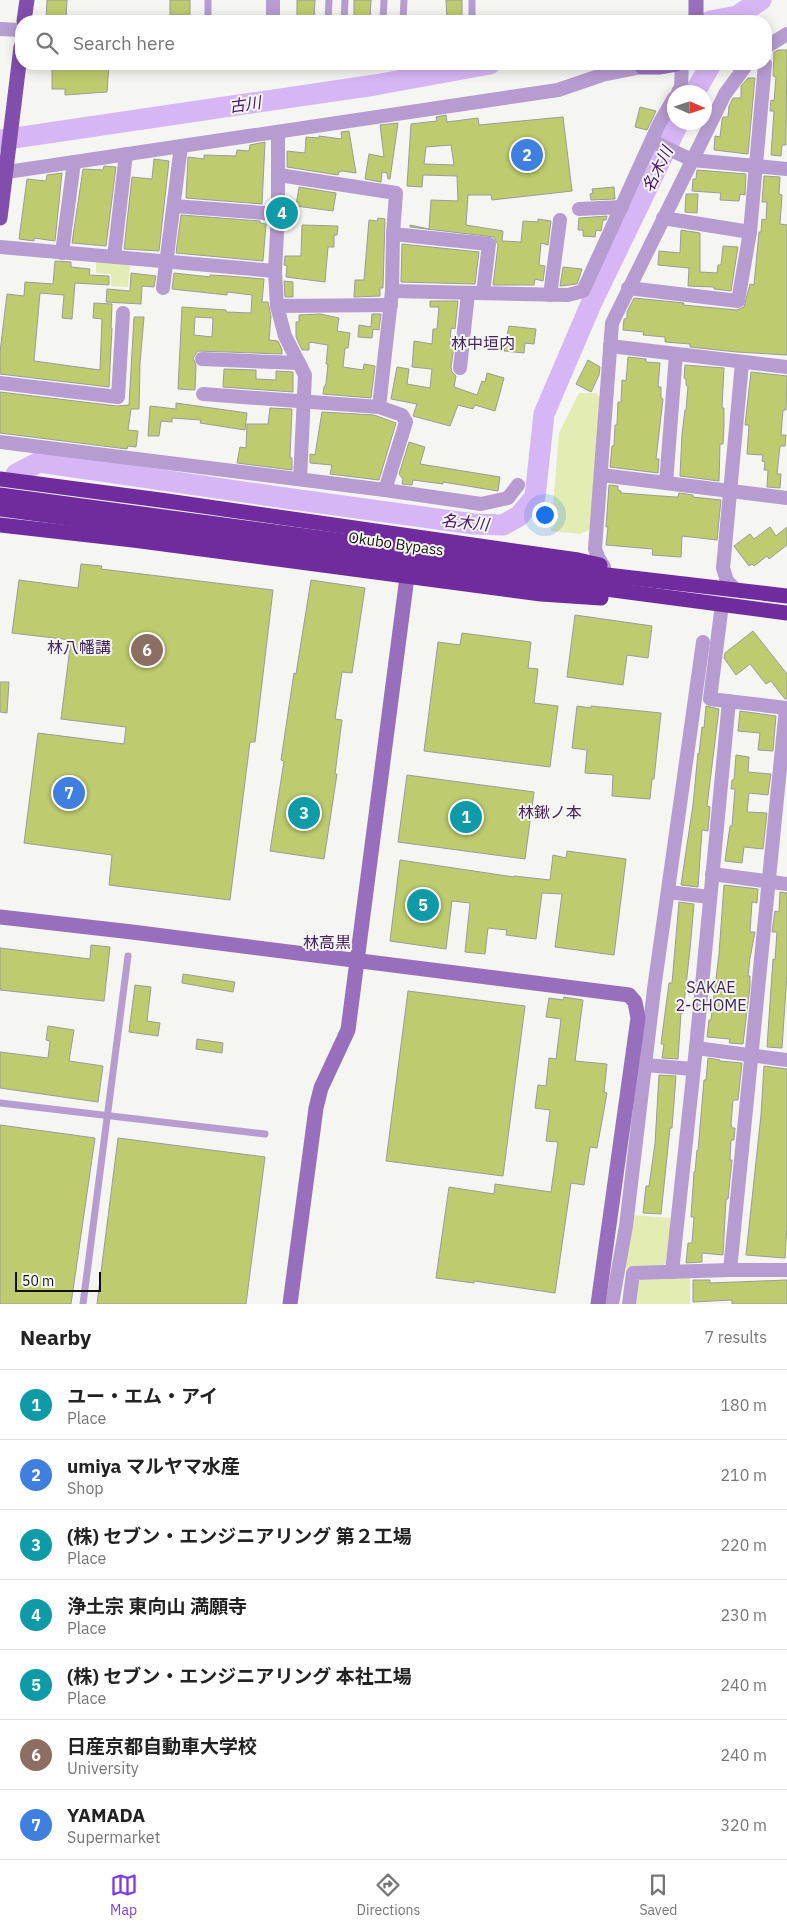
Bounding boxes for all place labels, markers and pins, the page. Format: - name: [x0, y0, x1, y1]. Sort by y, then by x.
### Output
- pin: 2: [511, 136, 543, 174]
- pin: 4: [266, 194, 298, 232]
- pin: 6: [131, 631, 163, 669]
- pin: 7: [53, 774, 85, 812]
- pin: 3: [288, 794, 320, 832]
- pin: 1: [450, 798, 482, 836]
- pin: 5: [407, 886, 439, 924]

